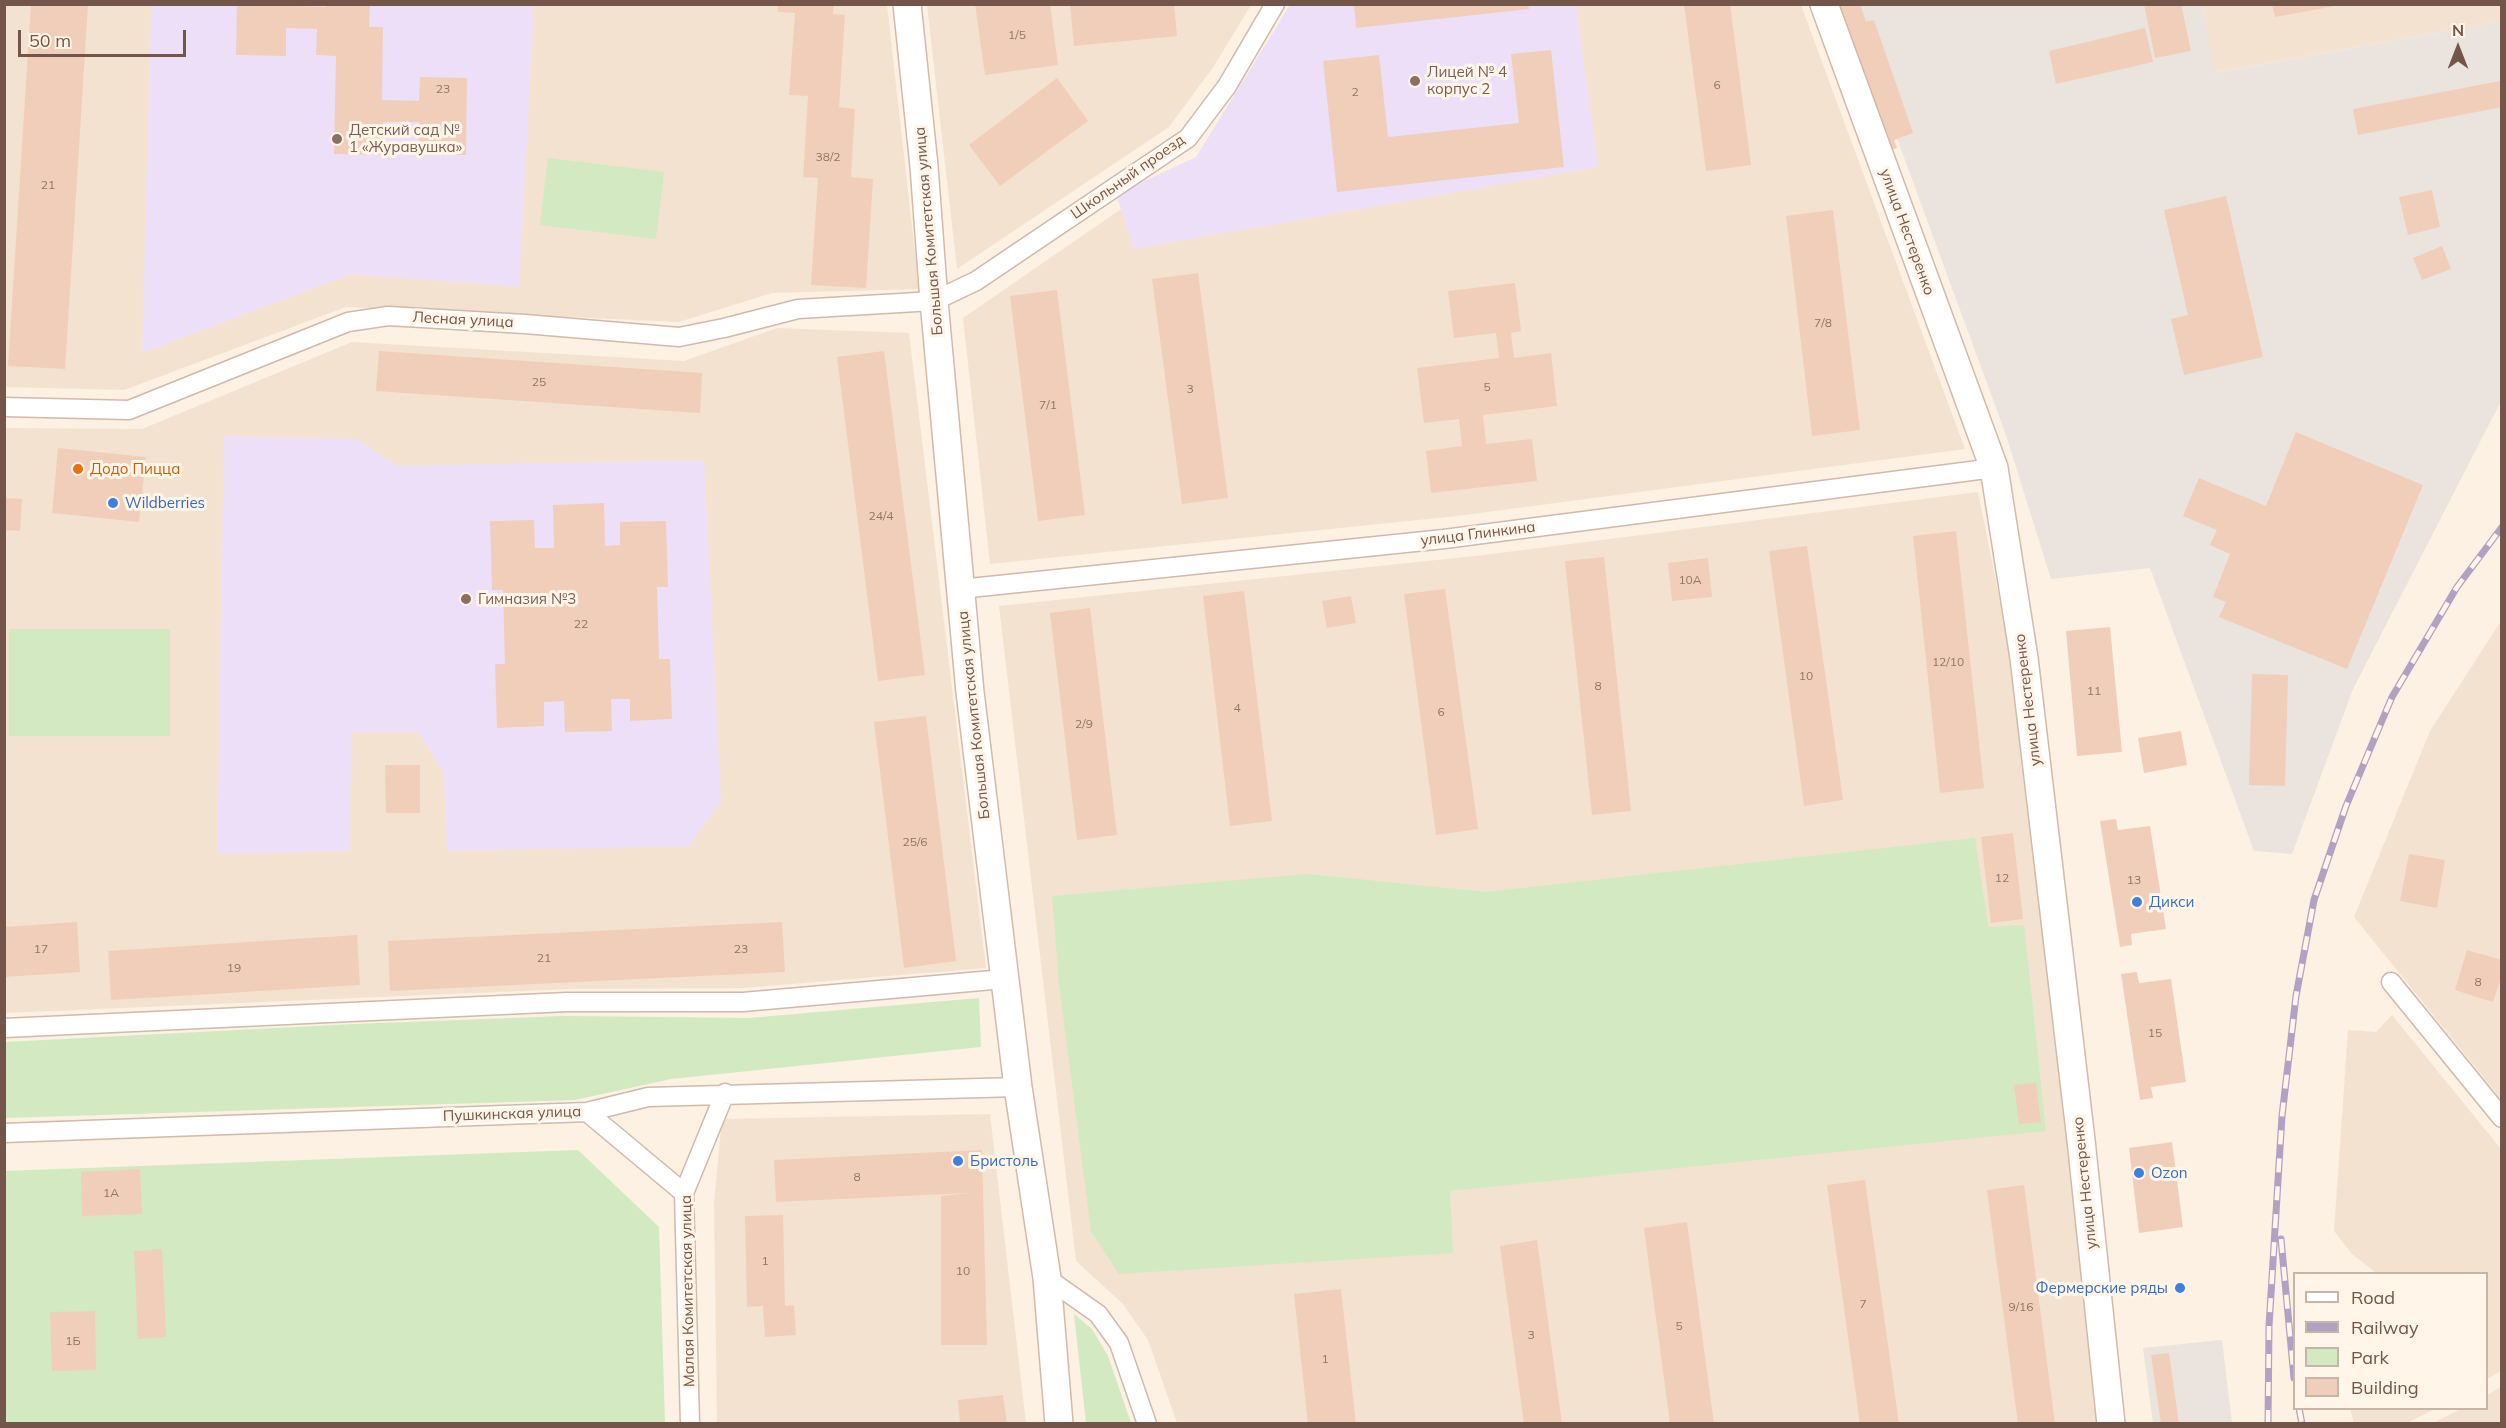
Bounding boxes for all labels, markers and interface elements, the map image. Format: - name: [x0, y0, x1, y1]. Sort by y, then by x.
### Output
- scale bar: [21, 18, 189, 56]
- north arrow: [2428, 18, 2488, 78]
- text: N: [2452, 20, 2464, 40]
- house number: 1/5: [1008, 28, 1026, 42]
- text: 50 m: [29, 29, 71, 52]
- place label: Лицей № 4 корпус 2: [1427, 63, 1507, 98]
- marker: Лицей № 4 корпус 2: [1408, 74, 1422, 88]
- house number: 6: [1713, 78, 1721, 92]
- house number: 23: [436, 82, 450, 96]
- house number: 2: [1351, 85, 1359, 99]
- place label: Детский сад № 1 «Журавушка»: [349, 121, 462, 156]
- street label: Большая Комитетская улица: [911, 126, 947, 336]
- street label: Школьный проезд: [1068, 131, 1188, 223]
- marker: Детский сад № 1 «Журавушка»: [330, 132, 344, 146]
- house number: 38/2: [815, 150, 841, 164]
- street label: улица Нестеренко: [1876, 166, 1938, 298]
- house number: 21: [41, 178, 55, 192]
- street label: Лесная улица: [412, 308, 514, 332]
- house number: 7/8: [1814, 316, 1832, 330]
- house number: 25: [532, 375, 546, 389]
- house number: 5: [1483, 380, 1491, 394]
- house number: 3: [1186, 382, 1194, 396]
- house number: 7/1: [1039, 398, 1057, 412]
- place label: Додо Пицца: [90, 460, 180, 478]
- marker: Додо Пицца: [71, 462, 85, 476]
- place label: Wildberries: [125, 494, 205, 512]
- marker: Wildberries: [106, 496, 120, 510]
- house number: 24/4: [868, 509, 894, 523]
- street label: улица Глинкина: [1420, 518, 1536, 550]
- house number: 10А: [1678, 573, 1702, 587]
- place label: Гимназия №3: [478, 590, 576, 608]
- marker: Гимназия №3: [459, 592, 473, 606]
- street label: Большая Комитетская улица: [954, 610, 994, 820]
- house number: 22: [574, 617, 588, 631]
- street label: улица Нестеренко: [2011, 633, 2045, 767]
- house number: 12/10: [1932, 655, 1964, 669]
- house number: 10: [1799, 669, 1813, 683]
- house number: 8: [1594, 679, 1602, 693]
- house number: 11: [2087, 684, 2101, 698]
- house number: 4: [1233, 701, 1241, 715]
- house number: 6: [1437, 705, 1445, 719]
- house number: 2/9: [1075, 717, 1093, 731]
- house number: 25/6: [902, 835, 928, 849]
- house number: 12: [1995, 871, 2009, 885]
- house number: 13: [2127, 873, 2141, 887]
- place label: Дикси: [2149, 893, 2195, 911]
- marker: Дикси: [2130, 895, 2144, 909]
- house number: 17: [34, 942, 48, 956]
- house number: 23: [734, 942, 748, 956]
- house number: 21: [537, 951, 551, 965]
- house number: 19: [227, 961, 241, 975]
- house number: 8: [2474, 975, 2482, 989]
- house number: 15: [2148, 1026, 2162, 1040]
- street label: Пушкинская улица: [442, 1103, 582, 1125]
- street label: улица Нестеренко: [2069, 1116, 2101, 1250]
- place label: Бристоль: [970, 1152, 1038, 1170]
- marker: Бристоль: [951, 1154, 965, 1168]
- place label: Ozon: [2151, 1164, 2188, 1182]
- marker: Ozon: [2132, 1166, 2146, 1180]
- house number: 8: [853, 1170, 861, 1184]
- house number: 1А: [103, 1186, 119, 1200]
- street label: Малая Комитетская улица: [677, 1195, 699, 1387]
- house number: 1: [761, 1254, 769, 1268]
- house number: 10: [956, 1264, 970, 1278]
- legend: [2293, 1272, 2488, 1410]
- place label: Фермерские ряды: [2036, 1279, 2168, 1297]
- marker: Фермерские ряды: [2173, 1281, 2187, 1295]
- text: Road: [2351, 1286, 2395, 1309]
- house number: 7: [1859, 1297, 1867, 1311]
- house number: 9/16: [2008, 1300, 2034, 1314]
- text: Railway: [2351, 1316, 2419, 1339]
- house number: 5: [1675, 1319, 1683, 1333]
- house number: 3: [1527, 1328, 1535, 1342]
- house number: 1Б: [65, 1334, 81, 1348]
- text: Park: [2351, 1346, 2389, 1369]
- house number: 1: [1321, 1352, 1329, 1366]
- text: Building: [2351, 1376, 2419, 1399]

